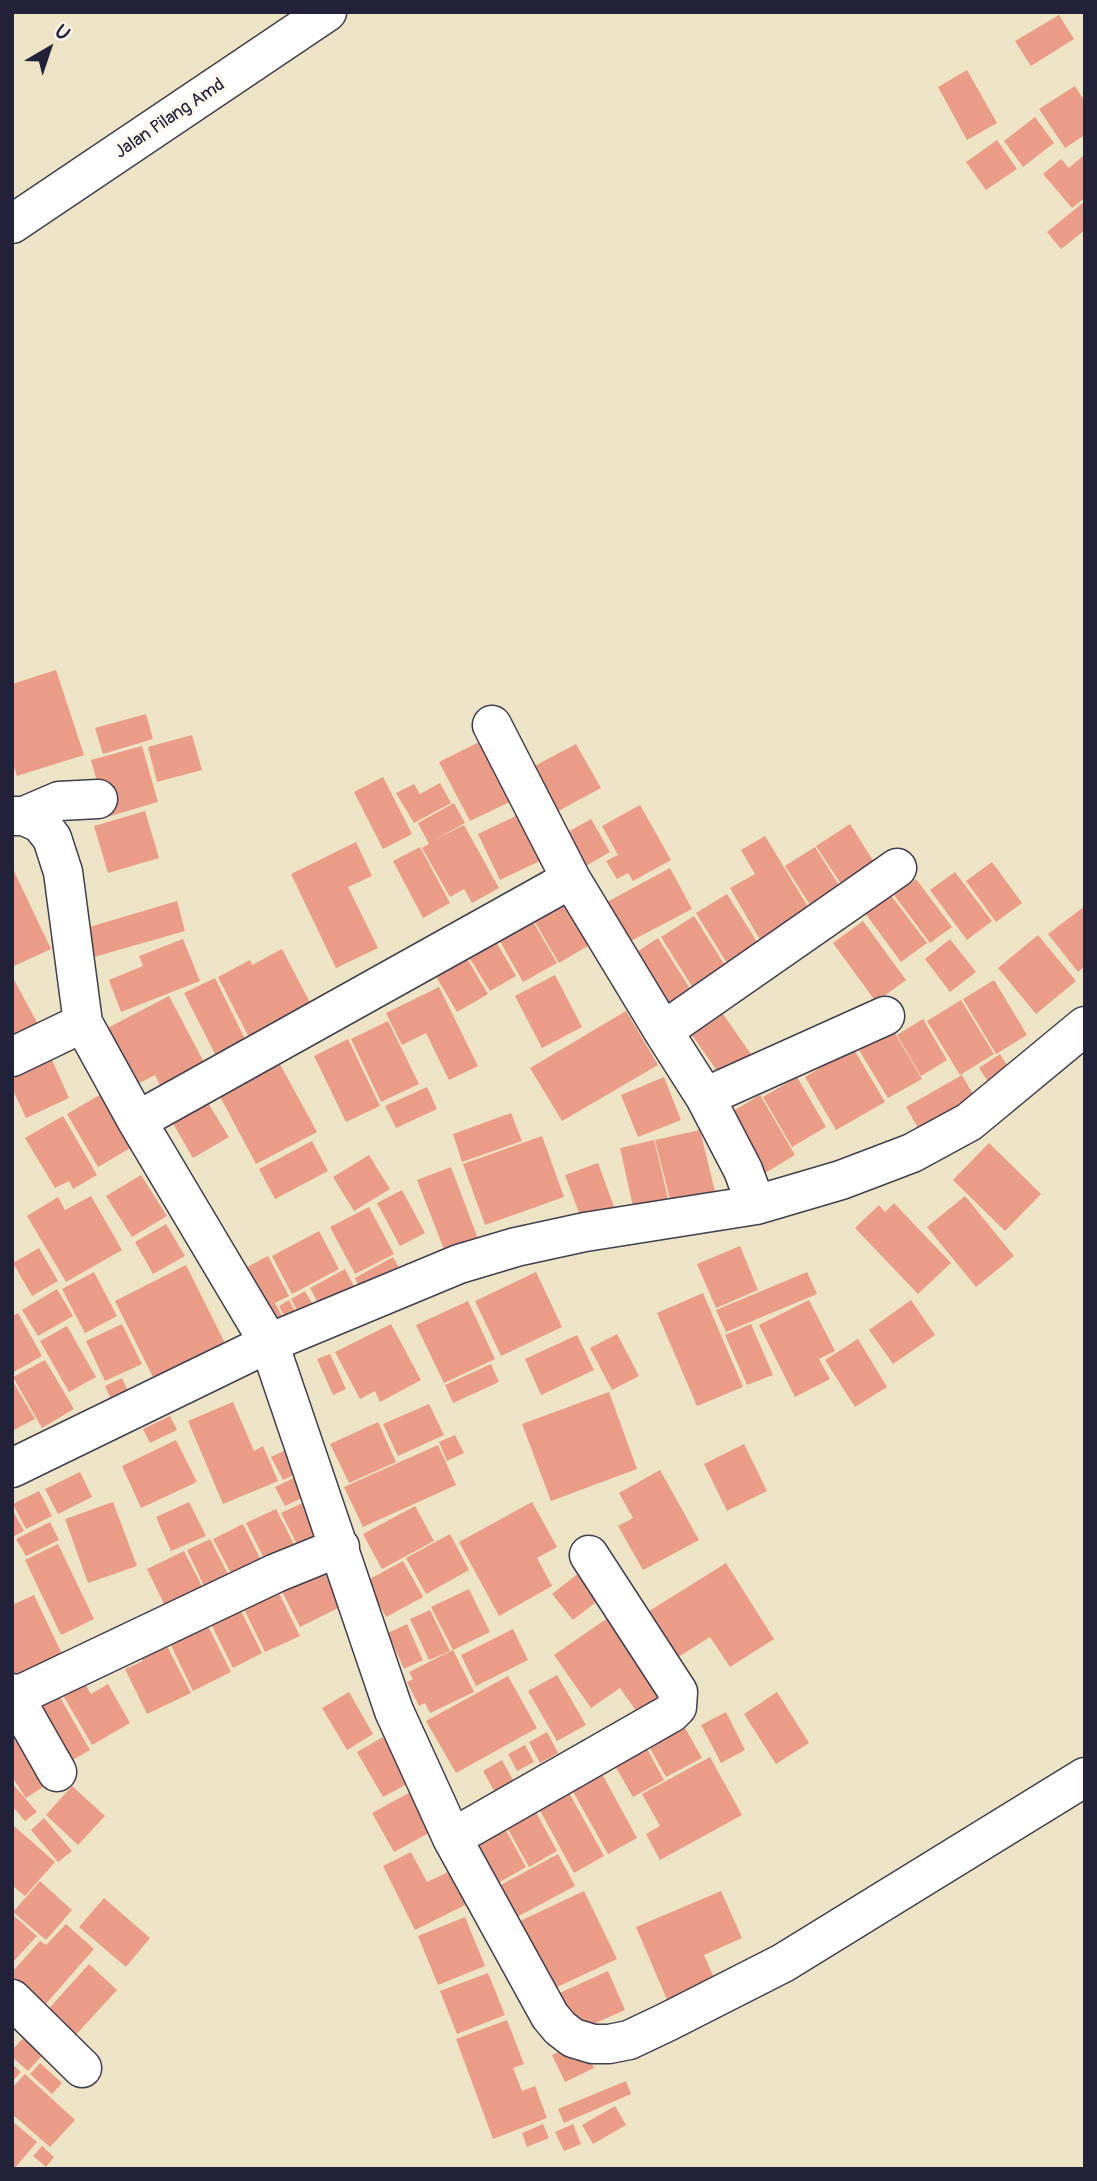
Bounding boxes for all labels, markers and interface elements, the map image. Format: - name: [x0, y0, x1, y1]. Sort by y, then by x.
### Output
- north arrow: [14, 14, 84, 84]
- text: U: [50, 19, 75, 46]
- street label: Jalan Pilang Amd: [111, 74, 229, 164]

